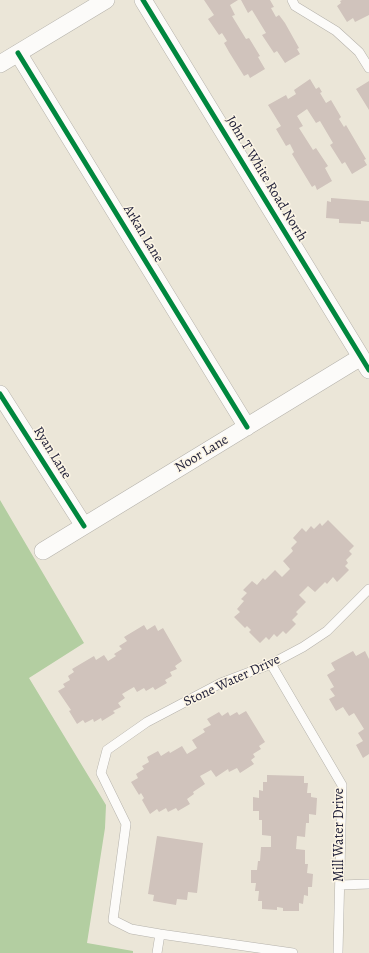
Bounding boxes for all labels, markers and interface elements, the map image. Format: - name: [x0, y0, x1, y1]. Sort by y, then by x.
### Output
- street label: John T White Road North: [222, 113, 310, 245]
- street label: Arkan Lane: [119, 202, 167, 266]
- street label: Ryan Lane: [29, 424, 75, 482]
- street label: Noor Lane: [172, 431, 232, 477]
- street label: Stone Water Drive: [181, 651, 283, 711]
- street label: Mill Water Drive: [332, 788, 348, 882]

